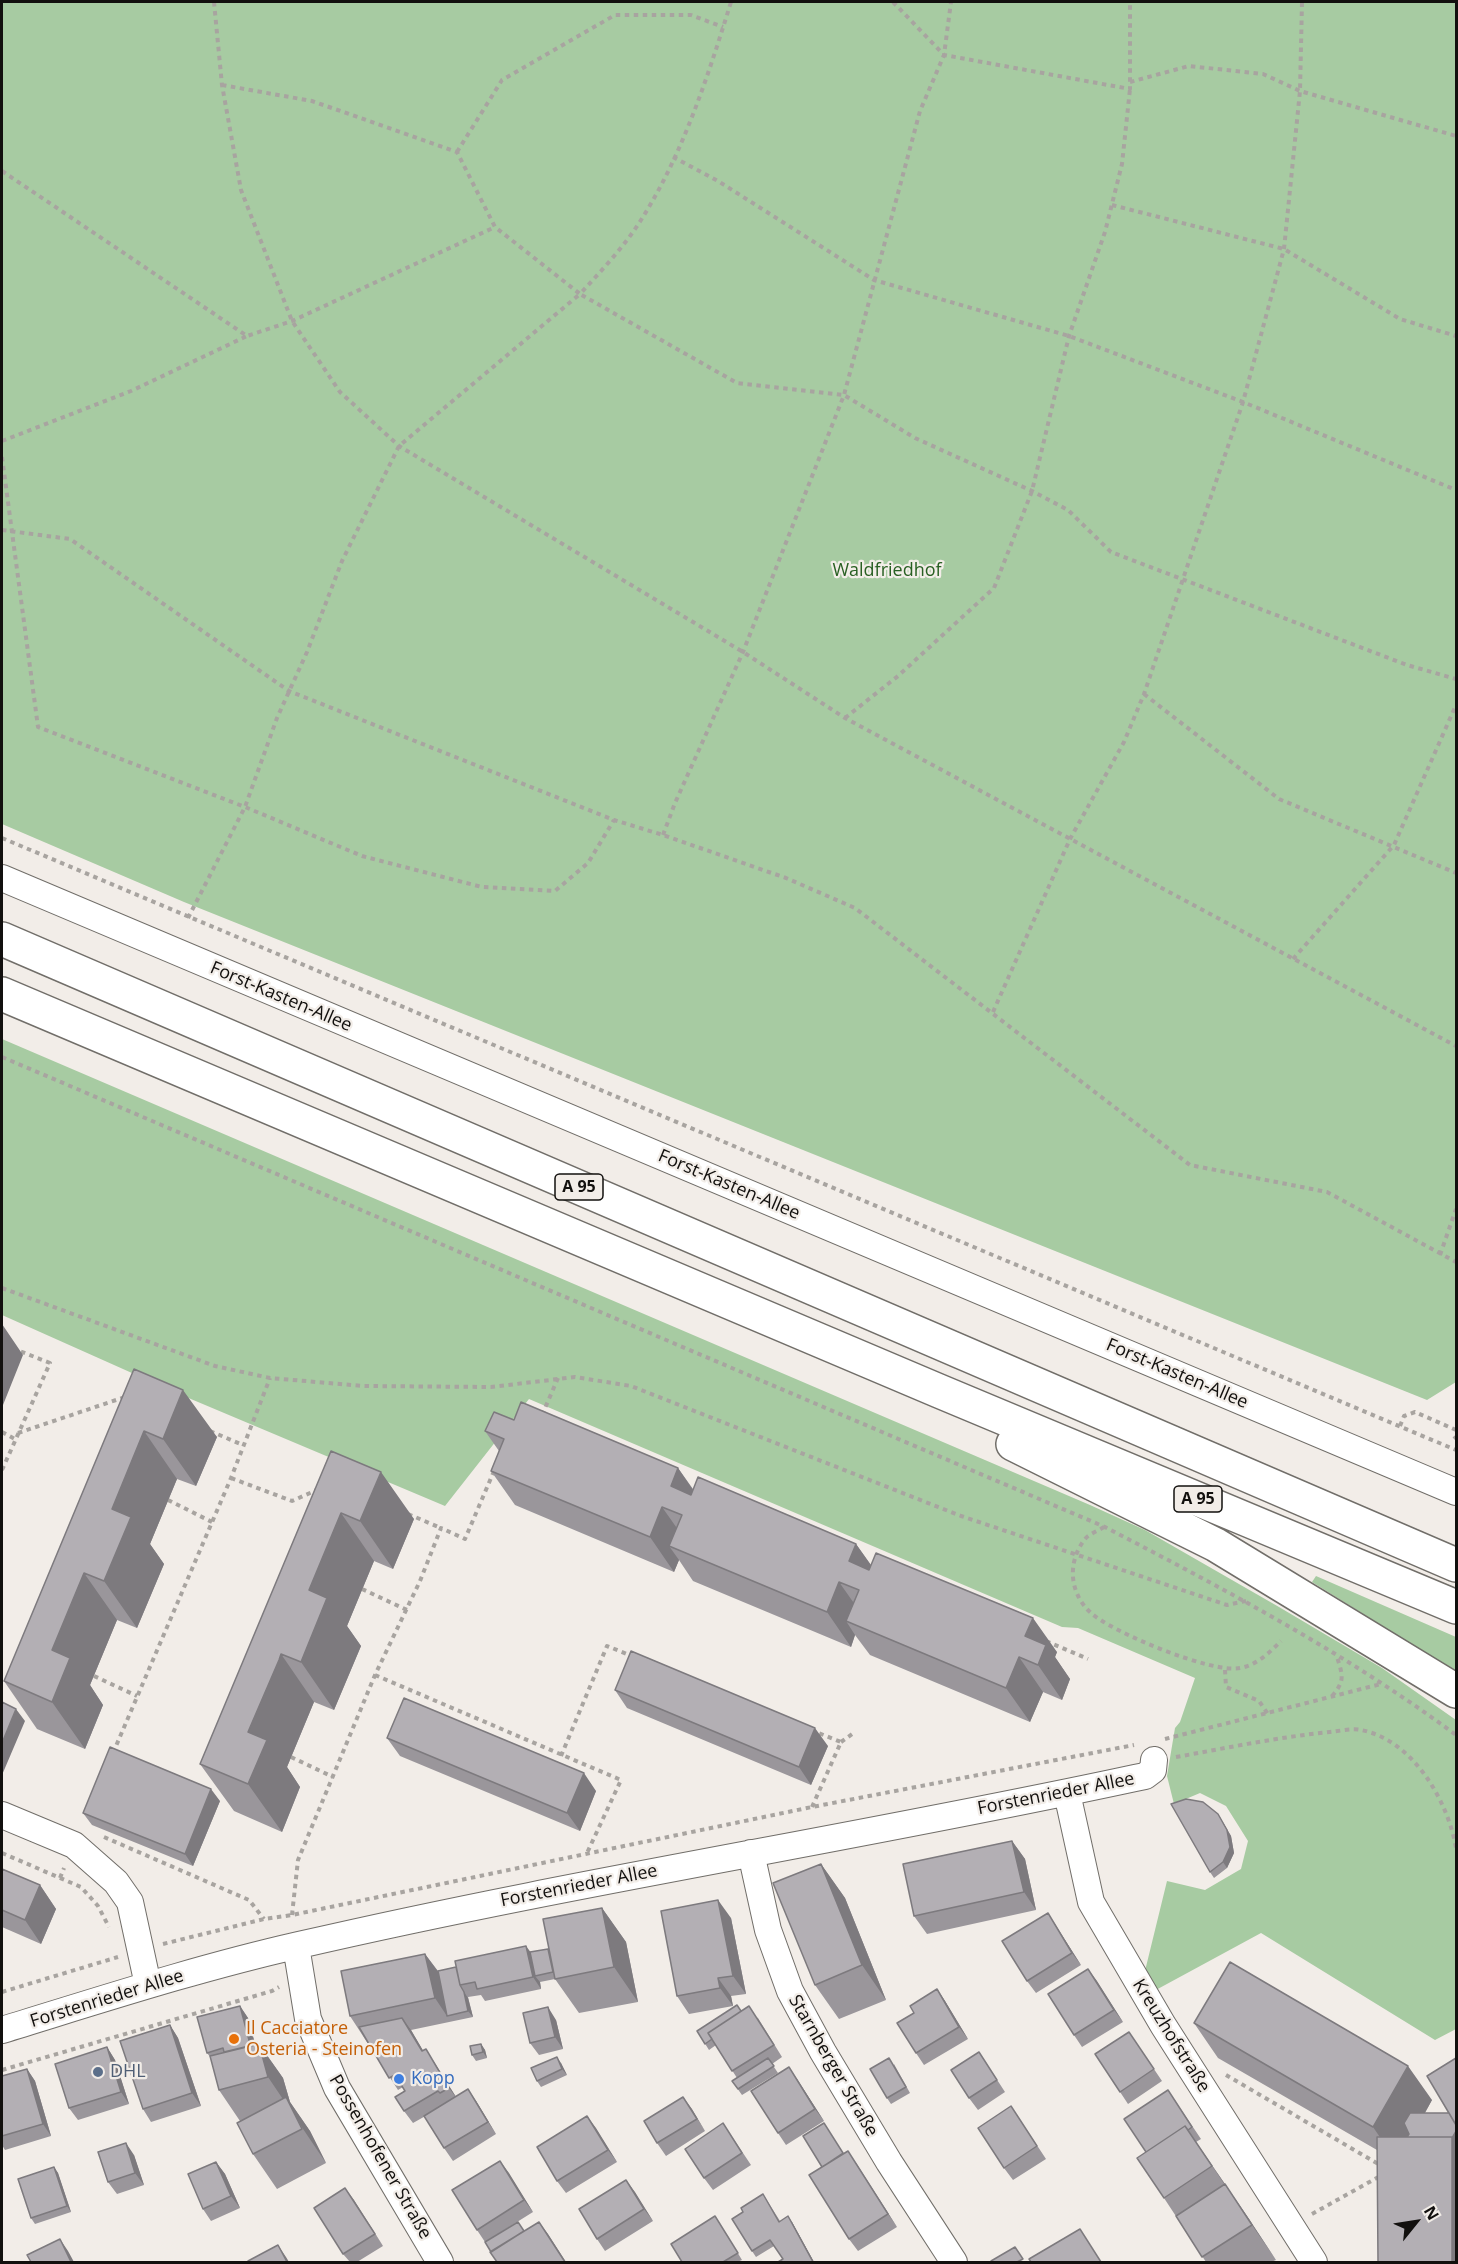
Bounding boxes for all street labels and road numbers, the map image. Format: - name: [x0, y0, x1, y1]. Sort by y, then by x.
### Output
- street label: Forst-Kasten-Allee: [207, 957, 355, 1037]
- street label: Forst-Kasten-Allee: [655, 1145, 803, 1225]
- road number: A 95: [555, 1174, 603, 1200]
- street label: Forst-Kasten-Allee: [1103, 1334, 1251, 1414]
- road number: A 95: [1174, 1486, 1222, 1512]
- street label: Forstenrieder Allee: [976, 1768, 1136, 1820]
- street label: Forstenrieder Allee: [499, 1860, 659, 1912]
- street label: Forstenrieder Allee: [28, 1965, 186, 2033]
- street label: Kreuzhofstraße: [1128, 1975, 1214, 2097]
- street label: Starnberger Straße: [784, 1991, 882, 2141]
- street label: Possenhofener Straße: [324, 2071, 436, 2243]

